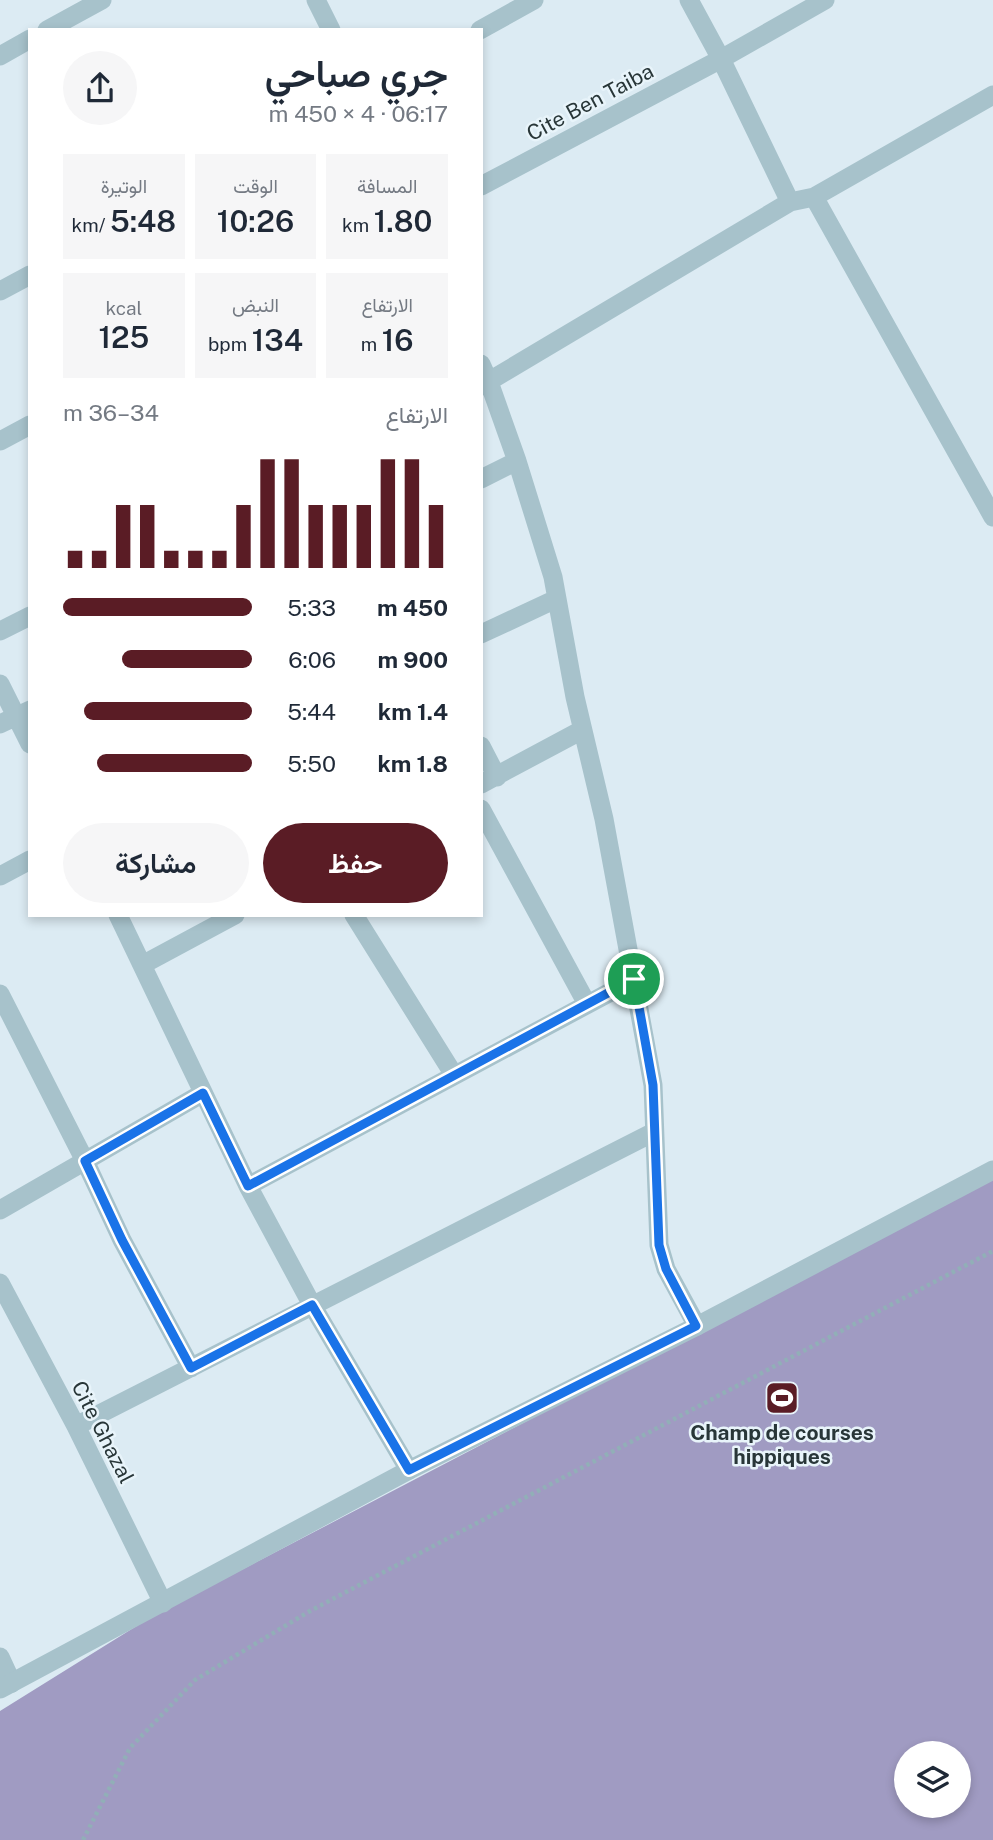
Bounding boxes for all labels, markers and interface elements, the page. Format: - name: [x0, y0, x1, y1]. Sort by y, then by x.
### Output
- button: share: [63, 51, 137, 125]
- text: جري صباحي: [265, 51, 448, 96]
- street label: Cite Ben Taiba: [522, 58, 658, 146]
- text: 06:17 · 4 × 450 m: [268, 100, 448, 127]
- text: الوتيرة: [101, 175, 147, 197]
- text: الوقت: [233, 175, 278, 197]
- text: المسافة: [357, 175, 417, 197]
- text: 5:48: [110, 203, 176, 239]
- text: 10:26: [217, 203, 294, 239]
- text: 1.80: [374, 203, 432, 239]
- text: /km: [72, 214, 110, 236]
- text: km: [342, 214, 374, 236]
- text: النبض: [232, 294, 279, 316]
- text: الارتفاع: [361, 294, 413, 316]
- text: kcal: [105, 297, 142, 319]
- text: 125: [98, 319, 149, 355]
- text: 134: [252, 322, 303, 358]
- text: 16: [382, 322, 414, 358]
- text: bpm: [208, 333, 252, 355]
- text: m: [361, 333, 382, 355]
- text: 34–36 m: [63, 399, 159, 426]
- text: الارتفاع: [386, 401, 448, 428]
- text: 5:33: [287, 594, 336, 621]
- text: 450 m: [377, 594, 448, 621]
- text: 6:06: [288, 646, 336, 673]
- text: 900 m: [378, 646, 448, 673]
- text: 5:44: [287, 698, 336, 725]
- text: 1.4 km: [378, 698, 448, 725]
- text: 5:50: [287, 750, 336, 777]
- text: 1.8 km: [377, 750, 448, 777]
- button: مشاركة: [63, 823, 249, 903]
- button: حفظ: [263, 823, 448, 903]
- pin: [604, 949, 664, 1009]
- icon: arrive: [615, 960, 653, 998]
- street label: Cite Ghazal: [67, 1377, 139, 1487]
- sports icon: Champ de courses hippiques: [763, 1379, 801, 1417]
- place label: Champ de courses hippiques: [690, 1420, 874, 1469]
- map controls: [894, 1741, 971, 1818]
- button: layers: [894, 1741, 971, 1818]

